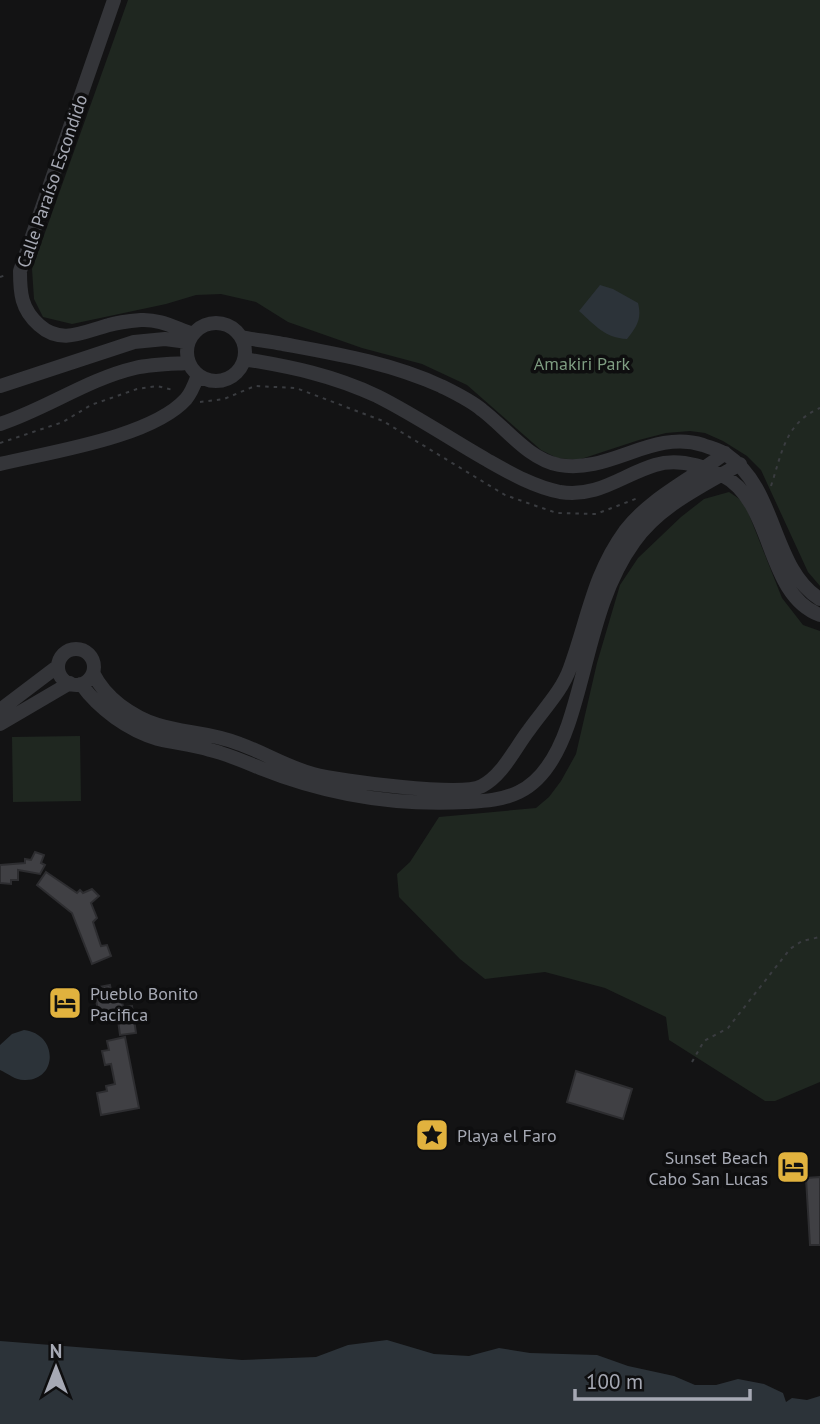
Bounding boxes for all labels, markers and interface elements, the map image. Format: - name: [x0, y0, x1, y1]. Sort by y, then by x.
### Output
- street label: Calle Paraíso Escondido: [12, 91, 92, 271]
- park label: Amakiri Park: [534, 352, 631, 375]
- place label: Pueblo Bonito Pacifica: [90, 982, 198, 1026]
- hotel icon: Pueblo Bonito Pacifica: [46, 984, 84, 1022]
- place icon: Playa el Faro: [413, 1116, 451, 1154]
- place label: Playa el Faro: [457, 1124, 557, 1147]
- place label: Sunset Beach Cabo San Lucas: [649, 1146, 768, 1190]
- hotel icon: Sunset Beach Cabo San Lucas: [774, 1148, 812, 1186]
- north arrow: [21, 1333, 91, 1403]
- text: N: [50, 1339, 62, 1363]
- scale bar: [575, 1358, 750, 1402]
- text: 100 m: [586, 1368, 643, 1395]

